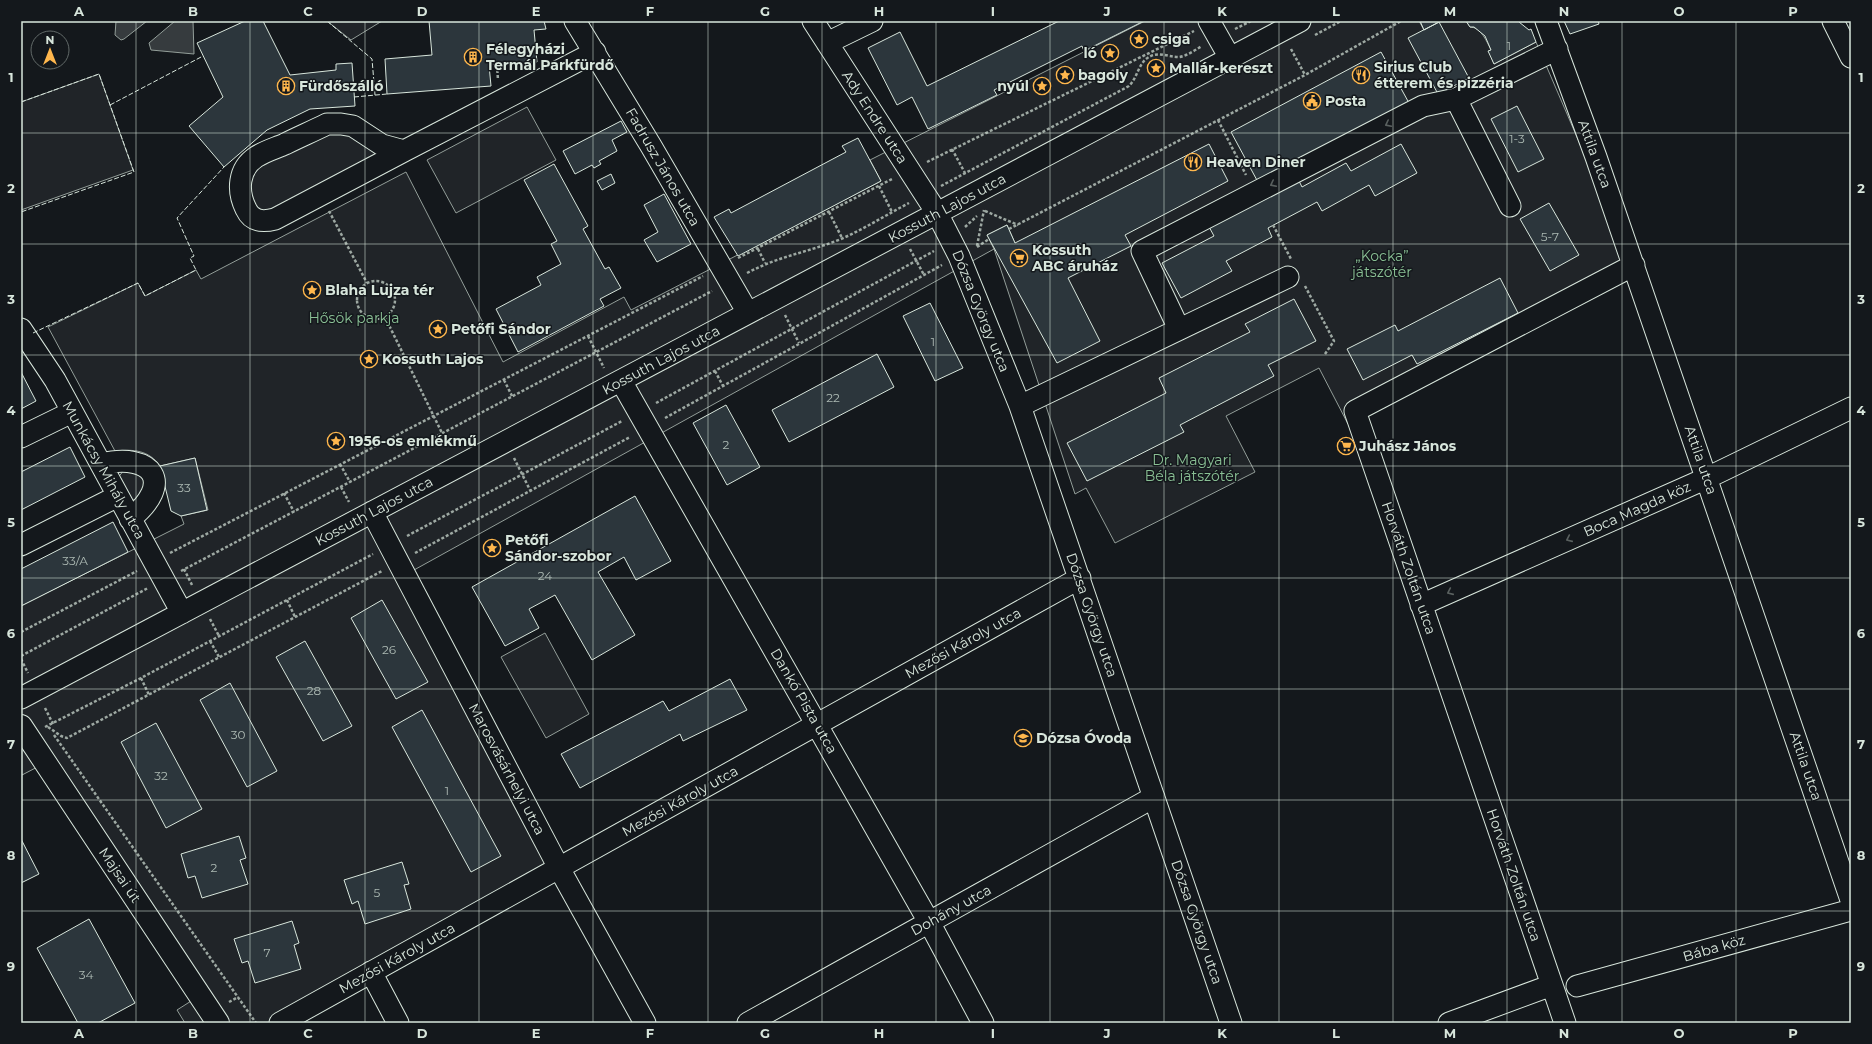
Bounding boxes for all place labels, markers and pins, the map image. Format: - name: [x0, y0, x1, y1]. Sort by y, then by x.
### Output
- place icon: csiga: [1129, 29, 1149, 49]
- place label: csiga: [1152, 30, 1190, 48]
- place label: Félegyházi Termál Parkfürdő: [486, 40, 614, 74]
- place icon: ló: [1100, 43, 1120, 63]
- place label: ló: [1084, 44, 1097, 62]
- building icon: Félegyházi Termál Parkfürdő: [463, 47, 483, 67]
- place icon: Mallár-kereszt: [1146, 58, 1166, 78]
- place label: Sirius Club étterem és pizzéria: [1374, 58, 1514, 92]
- place label: Mallár-kereszt: [1169, 59, 1273, 77]
- place icon: bagoly: [1055, 65, 1075, 85]
- restaurant icon: Sirius Club étterem és pizzéria: [1351, 65, 1371, 85]
- place label: bagoly: [1078, 66, 1128, 84]
- building icon: Fürdőszálló: [276, 76, 296, 96]
- place icon: nyúl: [1032, 76, 1052, 96]
- place label: Fürdőszálló: [299, 77, 383, 95]
- place label: nyúl: [997, 77, 1029, 95]
- public building icon: Posta: [1302, 91, 1322, 111]
- place label: Posta: [1325, 92, 1366, 110]
- restaurant icon: Heaven Diner: [1183, 152, 1203, 172]
- place label: Heaven Diner: [1206, 153, 1305, 171]
- place label: Kossuth ABC áruház: [1031, 241, 1118, 275]
- supermarket icon: Kossuth ABC áruház: [1009, 248, 1029, 268]
- place icon: Blaha Lujza tér: [302, 280, 322, 300]
- place label: Blaha Lujza tér: [325, 281, 434, 299]
- place icon: Petőfi Sándor: [428, 319, 448, 339]
- place label: Petőfi Sándor: [451, 320, 551, 338]
- place icon: Kossuth Lajos: [359, 349, 379, 369]
- place label: Kossuth Lajos: [382, 350, 484, 368]
- place icon: 1956-os emlékmű: [326, 431, 346, 451]
- place label: 1956-os emlékmű: [349, 432, 477, 450]
- supermarket icon: Juhász János: [1336, 436, 1356, 456]
- place label: Juhász János: [1358, 437, 1457, 455]
- place label: Petőfi Sándor-szobor: [505, 531, 611, 565]
- place icon: Petőfi Sándor-szobor: [482, 538, 502, 558]
- school or university icon: Dózsa Óvoda: [1013, 728, 1033, 748]
- place label: Dózsa Óvoda: [1036, 729, 1132, 747]

